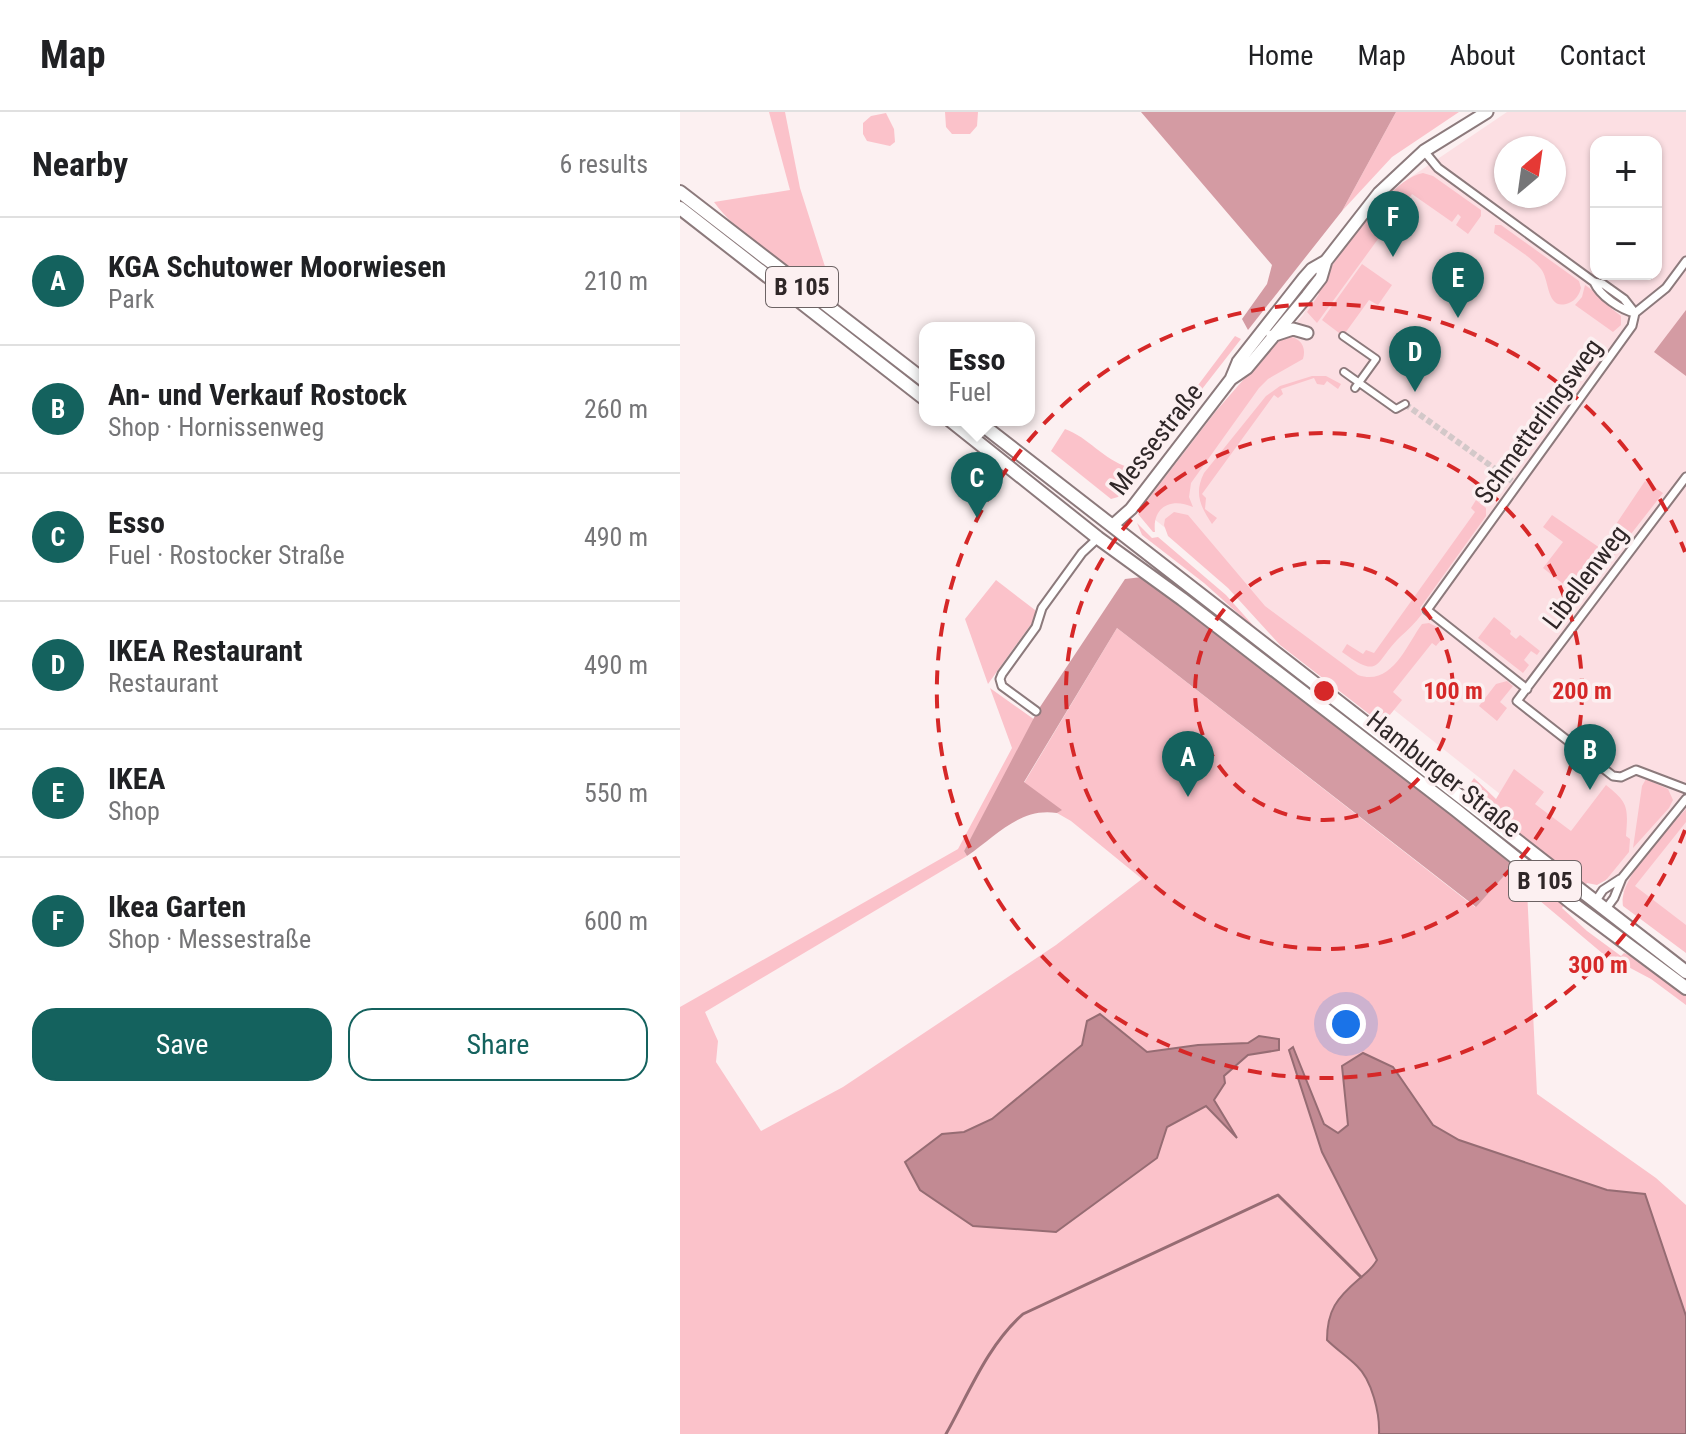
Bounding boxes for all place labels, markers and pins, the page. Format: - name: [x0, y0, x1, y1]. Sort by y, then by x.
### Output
- pin: F: [1367, 191, 1419, 257]
- pin: E: [1432, 252, 1484, 318]
- pin: D: [1389, 326, 1441, 392]
- pin: C: [951, 452, 1003, 518]
- centre of rings: [1310, 677, 1338, 705]
- pin: B: [1564, 724, 1616, 790]
- pin: A: [1162, 731, 1214, 797]

